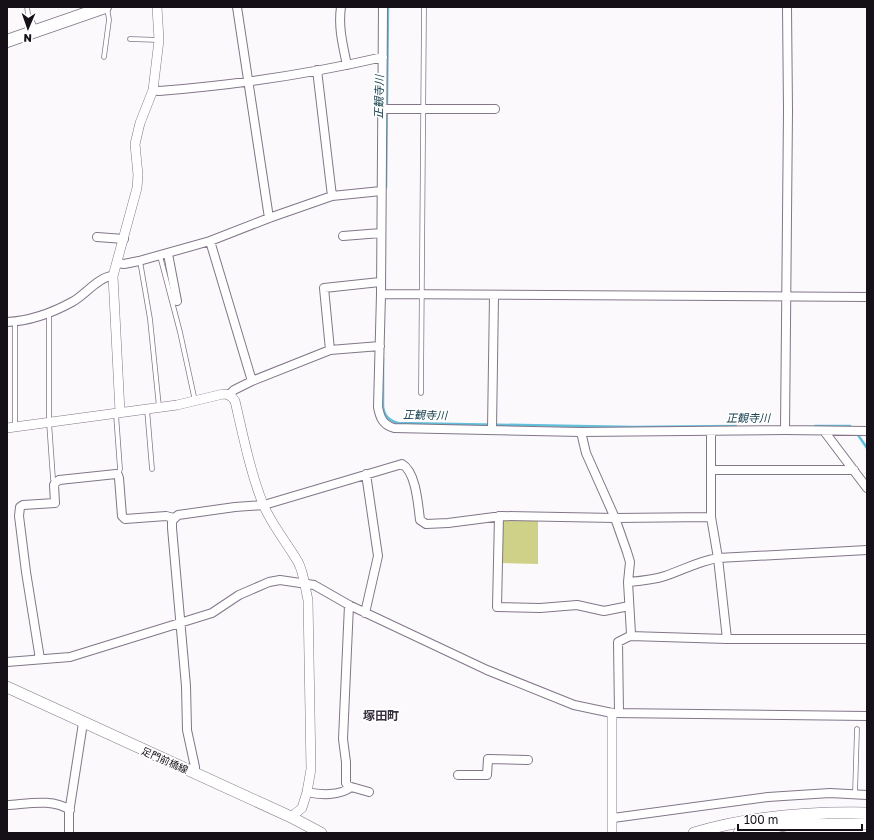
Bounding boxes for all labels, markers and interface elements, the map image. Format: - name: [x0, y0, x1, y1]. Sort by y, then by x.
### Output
- north arrow: [8, 8, 48, 48]
- text: N: [23, 32, 32, 45]
- water label: 正観寺川: [372, 74, 385, 119]
- water label: 正観寺川: [403, 408, 448, 421]
- water label: 正観寺川: [726, 411, 771, 424]
- district label: 塚田町: [363, 708, 399, 723]
- street label: 足門前橋線: [140, 744, 190, 776]
- scale bar: [738, 806, 862, 832]
- text: 100 m: [744, 812, 778, 827]

